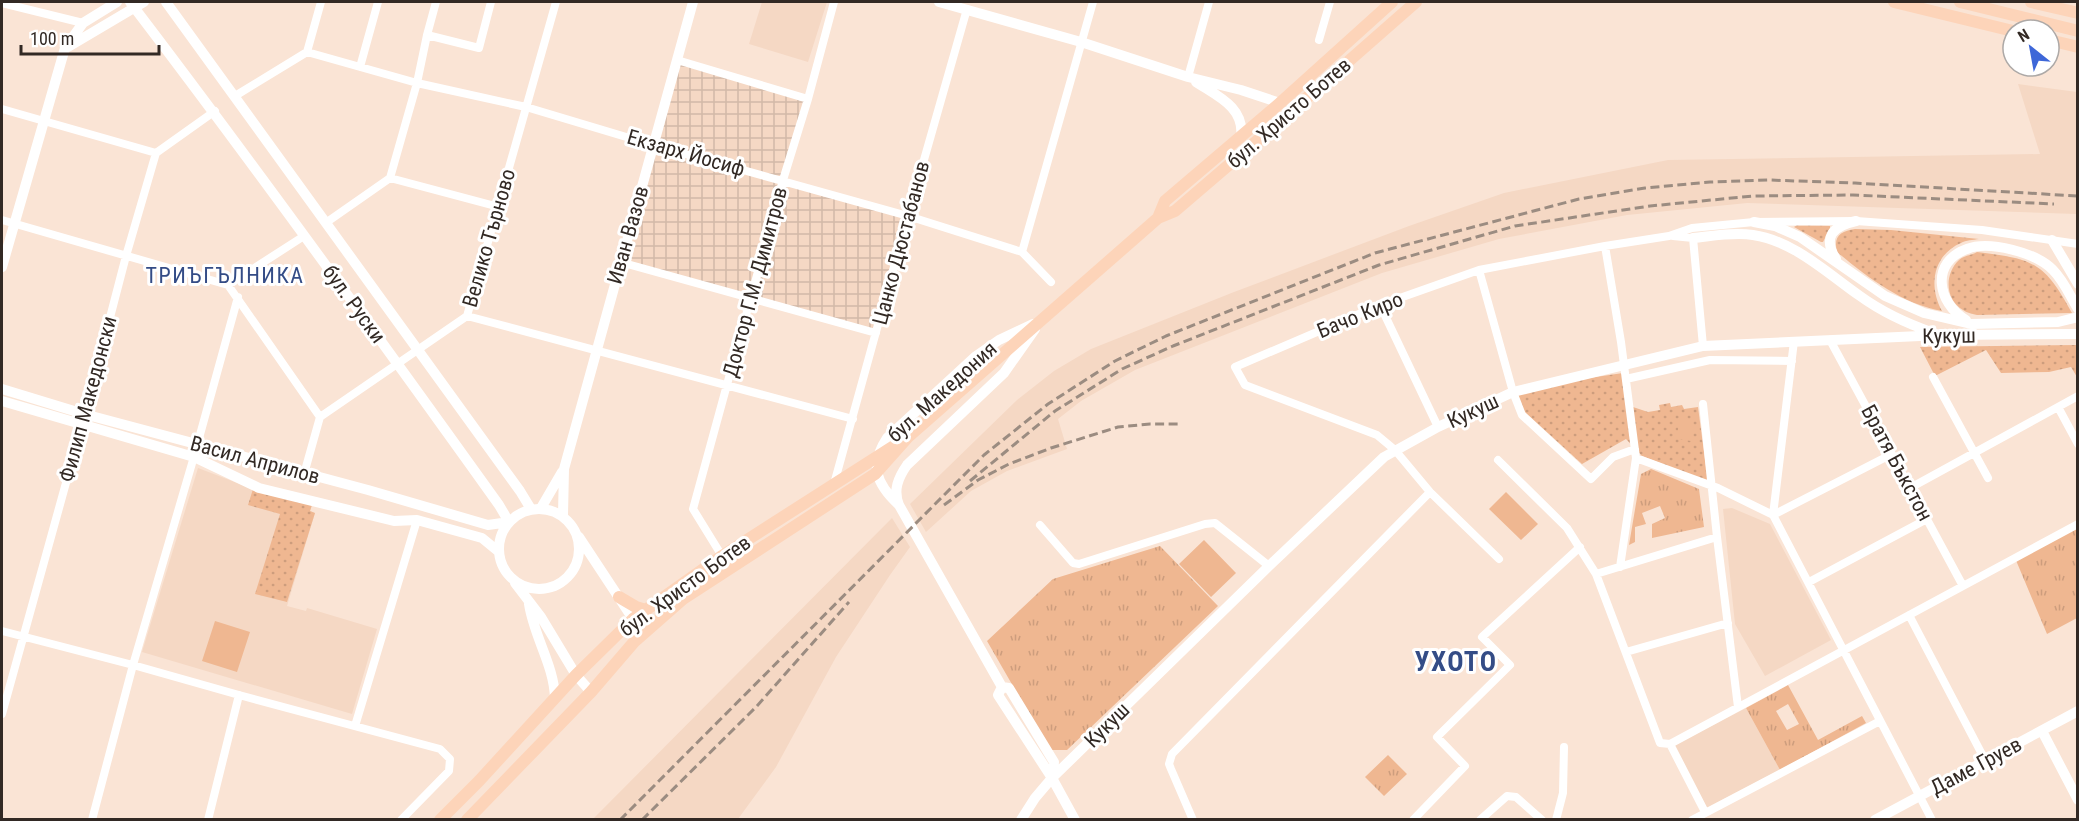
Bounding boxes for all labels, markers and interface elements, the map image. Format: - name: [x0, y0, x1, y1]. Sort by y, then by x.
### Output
- scale bar: [21, 18, 159, 56]
- north arrow: [2001, 18, 2061, 78]
- text: N: [2014, 25, 2033, 46]
- text: 100 m: [30, 28, 74, 49]
- street label: бул. Христо Ботев: [1222, 53, 1356, 173]
- street label: Екзарх Йосиф: [624, 125, 748, 181]
- street label: Цанко Дюстабанов: [868, 158, 934, 328]
- street label: Велико Търново: [458, 166, 520, 310]
- street label: Иван Вазов: [603, 183, 653, 287]
- street label: Доктор Г.М. Димитров: [718, 184, 792, 380]
- street label: бул. Руски: [318, 260, 390, 348]
- district label: ТРИЪГЪЛНИКА: [146, 263, 304, 288]
- street label: Бачо Киро: [1314, 287, 1406, 343]
- street label: Филип Македонски: [54, 314, 122, 484]
- street label: Кукуш: [1922, 324, 1976, 348]
- street label: бул. Македония: [882, 337, 1002, 447]
- street label: Кукуш: [1444, 389, 1502, 433]
- street label: Братя Бъкстон: [1856, 401, 1938, 525]
- street label: Васил Априлов: [188, 431, 322, 489]
- street label: бул. Христо Ботев: [615, 530, 755, 642]
- district label: УХОТО: [1415, 646, 1497, 678]
- street label: Кукуш: [1080, 698, 1134, 752]
- street label: Даме Груев: [1926, 732, 2026, 800]

